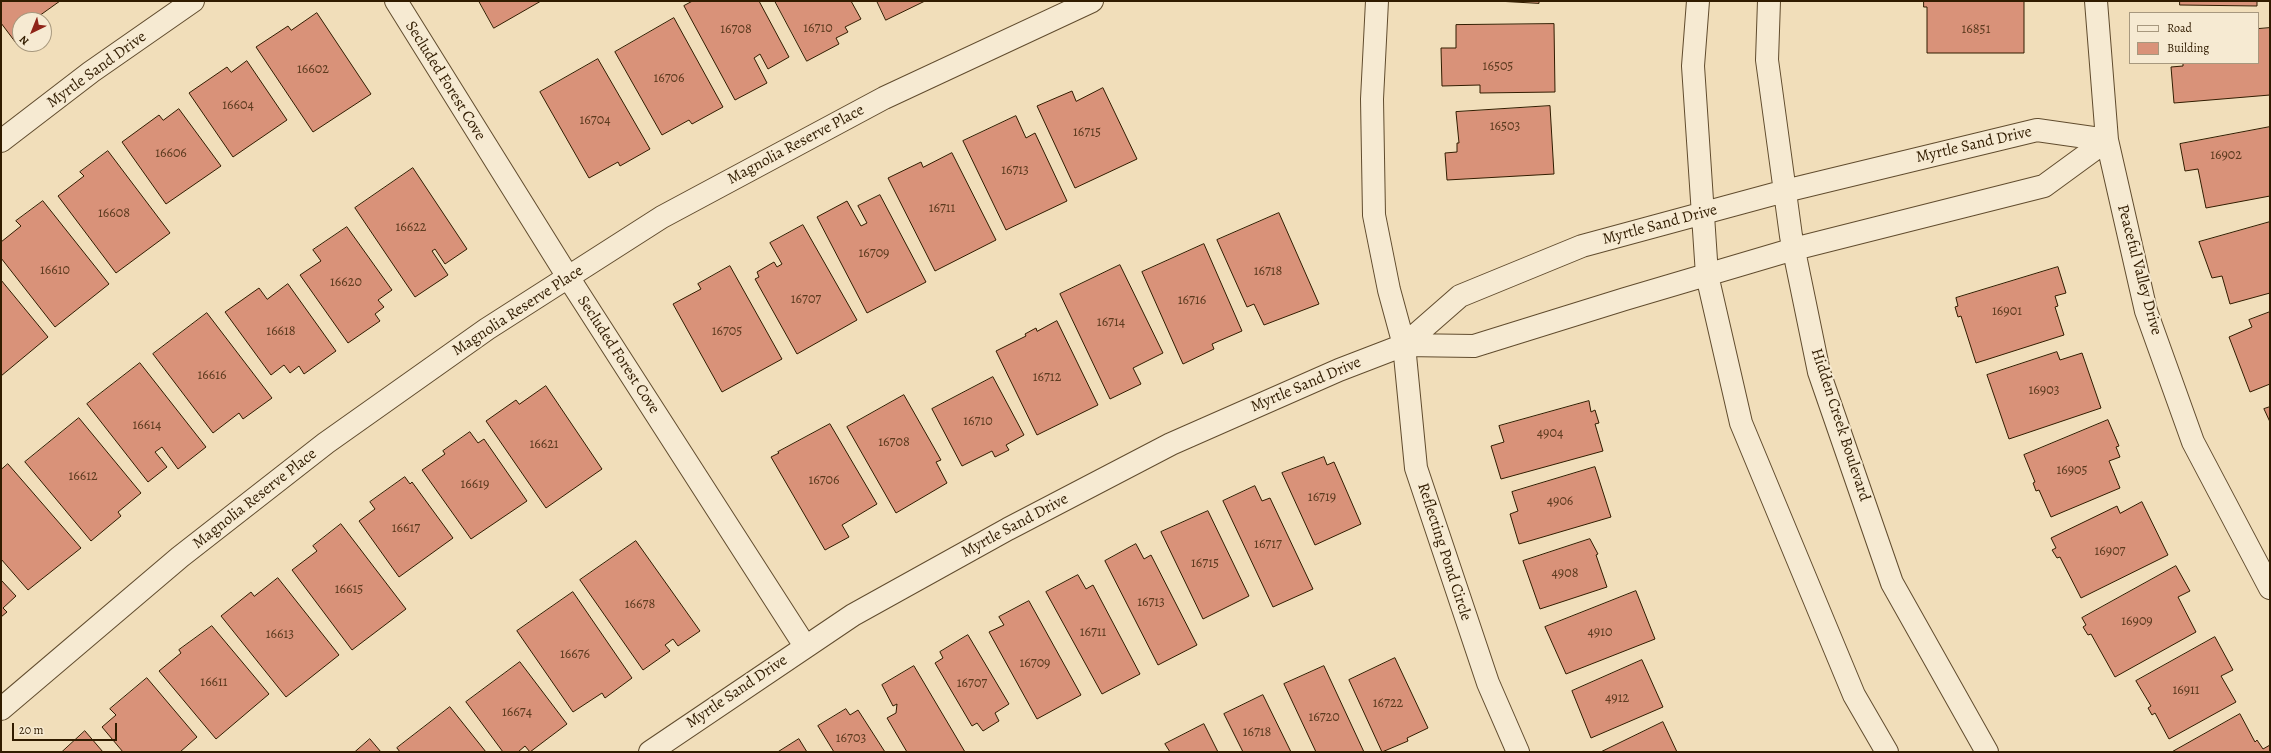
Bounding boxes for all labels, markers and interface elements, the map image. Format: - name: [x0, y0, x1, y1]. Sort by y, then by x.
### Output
- north arrow: [12, 12, 52, 52]
- legend: [2129, 12, 2259, 64]
- street label: Secluded Forest Cove: [401, 18, 489, 144]
- text: Road: [2167, 20, 2192, 36]
- house number: 16710: [803, 21, 833, 37]
- house number: 16708: [720, 22, 752, 38]
- house number: 16851: [1962, 22, 1990, 38]
- street label: Myrtle Sand Drive: [44, 28, 150, 112]
- text: N: [16, 32, 32, 49]
- text: Building: [2167, 40, 2209, 56]
- house number: 16505: [1483, 59, 1513, 75]
- house number: 16602: [297, 62, 329, 78]
- house number: 16706: [653, 71, 685, 87]
- house number: 16604: [222, 98, 254, 114]
- street label: Magnolia Reserve Place: [724, 101, 868, 189]
- house number: 16704: [580, 113, 610, 129]
- house number: 16503: [1490, 119, 1520, 135]
- street label: Myrtle Sand Drive: [1914, 122, 2034, 168]
- house number: 16715: [1073, 125, 1101, 141]
- house number: 16606: [155, 146, 187, 162]
- house number: 16902: [2210, 148, 2242, 164]
- house number: 16713: [1001, 163, 1029, 179]
- street label: Myrtle Sand Drive: [1600, 200, 1720, 250]
- house number: 16711: [929, 201, 955, 217]
- street label: Peaceful Valley Drive: [2112, 203, 2166, 337]
- house number: 16608: [98, 206, 130, 222]
- house number: 16622: [395, 220, 427, 236]
- house number: 16709: [859, 246, 889, 262]
- street label: Magnolia Reserve Place: [449, 262, 587, 360]
- house number: 16610: [40, 263, 70, 279]
- house number: 16718: [1254, 264, 1282, 280]
- house number: 16620: [330, 275, 362, 291]
- street label: Secluded Forest Cove: [573, 292, 663, 418]
- house number: 16707: [791, 292, 821, 308]
- house number: 16716: [1178, 293, 1206, 309]
- house number: 16901: [1992, 304, 2022, 320]
- house number: 16714: [1097, 315, 1125, 331]
- house number: 16618: [266, 324, 296, 340]
- house number: 16705: [712, 324, 742, 340]
- street label: Hidden Creek Boulevard: [1806, 346, 1874, 504]
- street label: Myrtle Sand Drive: [1248, 353, 1364, 417]
- house number: 16616: [198, 368, 226, 384]
- house number: 16712: [1033, 370, 1061, 386]
- house number: 16903: [2029, 383, 2059, 399]
- house number: 16710: [963, 414, 993, 430]
- house number: 16614: [133, 418, 161, 434]
- house number: 4904: [1537, 426, 1563, 442]
- house number: 16708: [878, 435, 910, 451]
- house number: 16621: [529, 437, 559, 453]
- street label: Magnolia Reserve Place: [189, 445, 321, 553]
- house number: 16905: [2056, 463, 2088, 479]
- house number: 16612: [68, 469, 98, 485]
- house number: 16706: [808, 473, 840, 489]
- house number: 16619: [461, 477, 489, 493]
- street label: Reflecting Pond Circle: [1413, 481, 1475, 623]
- street label: Myrtle Sand Drive: [958, 490, 1072, 562]
- house number: 16719: [1308, 490, 1336, 506]
- house number: 4906: [1547, 494, 1573, 510]
- house number: 16617: [392, 521, 420, 537]
- house number: 16717: [1254, 537, 1282, 553]
- house number: 16907: [2095, 544, 2125, 560]
- house number: 16715: [1191, 556, 1219, 572]
- house number: 4908: [1552, 566, 1578, 582]
- house number: 16615: [335, 582, 363, 598]
- house number: 16713: [1137, 595, 1165, 611]
- house number: 16678: [625, 597, 655, 613]
- house number: 16909: [2121, 614, 2153, 630]
- house number: 16711: [1080, 625, 1106, 641]
- house number: 4910: [1588, 625, 1612, 641]
- house number: 16613: [266, 627, 294, 643]
- house number: 16676: [560, 647, 590, 663]
- street label: Myrtle Sand Drive: [683, 651, 791, 733]
- house number: 16709: [1020, 656, 1050, 672]
- house number: 16611: [200, 675, 228, 691]
- house number: 16707: [957, 676, 987, 692]
- house number: 16911: [2172, 683, 2200, 699]
- house number: 4912: [1605, 691, 1629, 707]
- house number: 16722: [1373, 696, 1403, 712]
- house number: 16674: [502, 705, 532, 721]
- house number: 16720: [1308, 710, 1340, 726]
- scale bar: [14, 715, 119, 741]
- text: 20 m: [19, 722, 43, 738]
- house number: 16718: [1243, 725, 1271, 741]
- house number: 16703: [836, 731, 866, 747]

